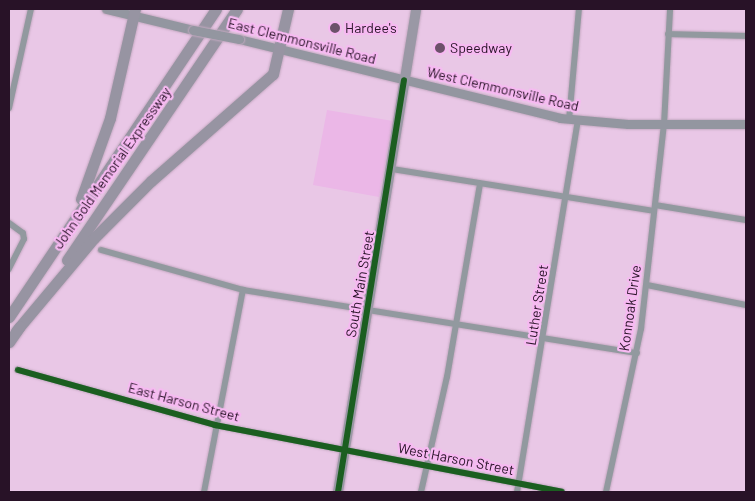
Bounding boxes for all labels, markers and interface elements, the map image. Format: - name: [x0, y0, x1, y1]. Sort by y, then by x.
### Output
- street label: East Clemmonsville Road: [226, 14, 378, 68]
- place label: Hardee's: [345, 20, 397, 36]
- marker: Hardee's: [329, 22, 341, 34]
- place label: Speedway: [450, 40, 512, 56]
- marker: Speedway: [434, 42, 446, 54]
- street label: West Clemmonsville Road: [426, 63, 580, 115]
- street label: John Gold Memorial Expressway: [50, 84, 174, 252]
- street label: South Main Street: [342, 229, 378, 339]
- street label: Luther Street: [522, 263, 552, 347]
- street label: Konnoak Drive: [616, 264, 644, 352]
- street label: East Harson Street: [127, 379, 241, 425]
- street label: West Harson Street: [397, 440, 515, 478]

